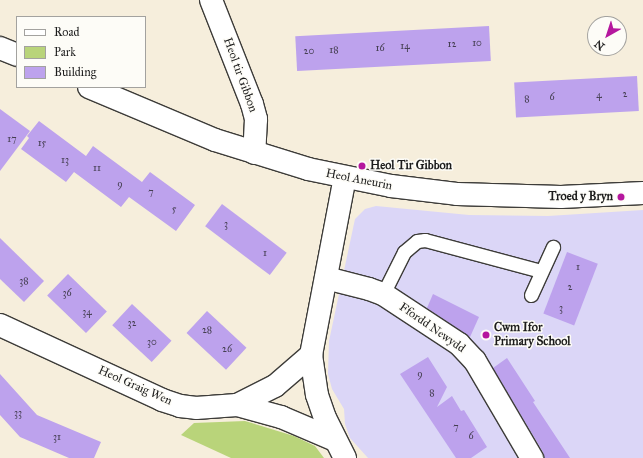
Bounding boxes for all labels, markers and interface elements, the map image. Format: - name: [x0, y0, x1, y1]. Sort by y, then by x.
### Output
- legend: [16, 16, 146, 88]
- north arrow: [587, 16, 627, 56]
- text: Road: [54, 25, 80, 39]
- street label: Heol tir Gibbon: [220, 36, 260, 114]
- text: N: [592, 37, 607, 53]
- house number: 10: [472, 38, 482, 50]
- house number: 12: [448, 39, 456, 51]
- house number: 14: [400, 41, 410, 53]
- house number: 16: [375, 43, 385, 55]
- text: Park: [54, 45, 76, 59]
- house number: 18: [329, 45, 339, 57]
- house number: 20: [304, 46, 314, 58]
- text: Building: [54, 65, 96, 79]
- house number: 2: [623, 89, 627, 101]
- house number: 4: [596, 90, 602, 102]
- house number: 6: [549, 92, 555, 104]
- house number: 8: [524, 94, 530, 106]
- house number: 17: [7, 134, 17, 146]
- house number: 15: [38, 138, 46, 150]
- house number: 13: [61, 155, 69, 167]
- place label: Heol Tir Gibbon: [370, 159, 452, 173]
- marker: Heol Tir Gibbon: [357, 161, 367, 171]
- house number: 11: [93, 163, 101, 175]
- street label: Heol Aneurin: [325, 166, 393, 194]
- house number: 9: [117, 179, 123, 191]
- house number: 7: [148, 187, 154, 199]
- place label: Troed y Bryn: [548, 190, 613, 204]
- marker: Troed y Bryn: [616, 192, 626, 202]
- house number: 5: [172, 204, 176, 216]
- house number: 3: [224, 219, 228, 231]
- house number: 1: [263, 248, 267, 260]
- house number: 1: [576, 262, 580, 274]
- house number: 38: [19, 276, 29, 288]
- house number: 2: [568, 282, 572, 294]
- house number: 36: [62, 288, 72, 300]
- street label: Ffordd Newydd: [396, 300, 468, 356]
- house number: 3: [559, 303, 563, 315]
- house number: 34: [82, 307, 92, 319]
- house number: 32: [128, 318, 136, 330]
- place label: Cwm Ifor Primary School: [494, 321, 571, 349]
- house number: 28: [202, 325, 212, 337]
- marker: Cwm Ifor Primary School: [481, 330, 491, 340]
- house number: 30: [147, 337, 157, 349]
- house number: 26: [222, 344, 232, 356]
- street label: Heol Graig Wen: [96, 363, 174, 409]
- house number: 9: [417, 369, 423, 381]
- house number: 8: [429, 388, 435, 400]
- house number: 33: [14, 408, 22, 420]
- house number: 7: [453, 422, 459, 434]
- house number: 6: [468, 431, 474, 443]
- house number: 31: [53, 432, 61, 444]

